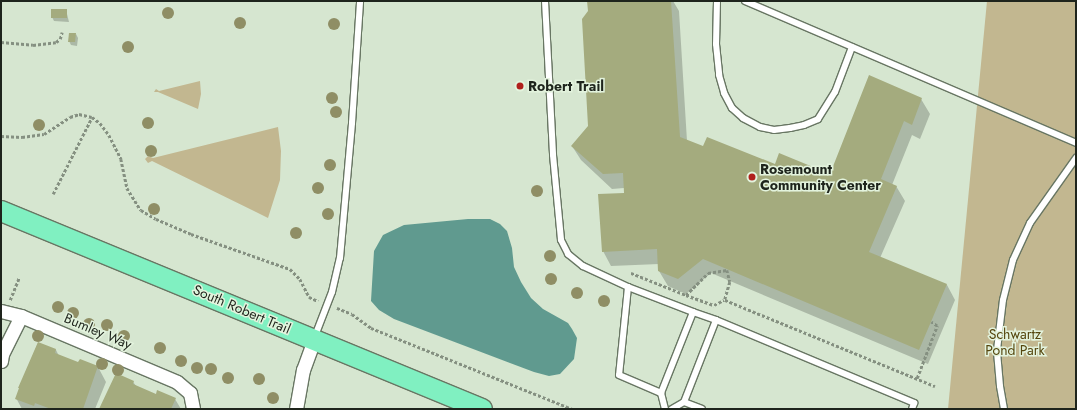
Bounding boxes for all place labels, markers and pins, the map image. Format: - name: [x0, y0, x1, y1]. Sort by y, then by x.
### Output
- place label: Robert Trail: [528, 78, 604, 94]
- marker: Robert Trail: [515, 81, 525, 91]
- place label: Rosemount Community Center: [760, 161, 881, 194]
- marker: Rosemount Community Center: [747, 172, 757, 182]

